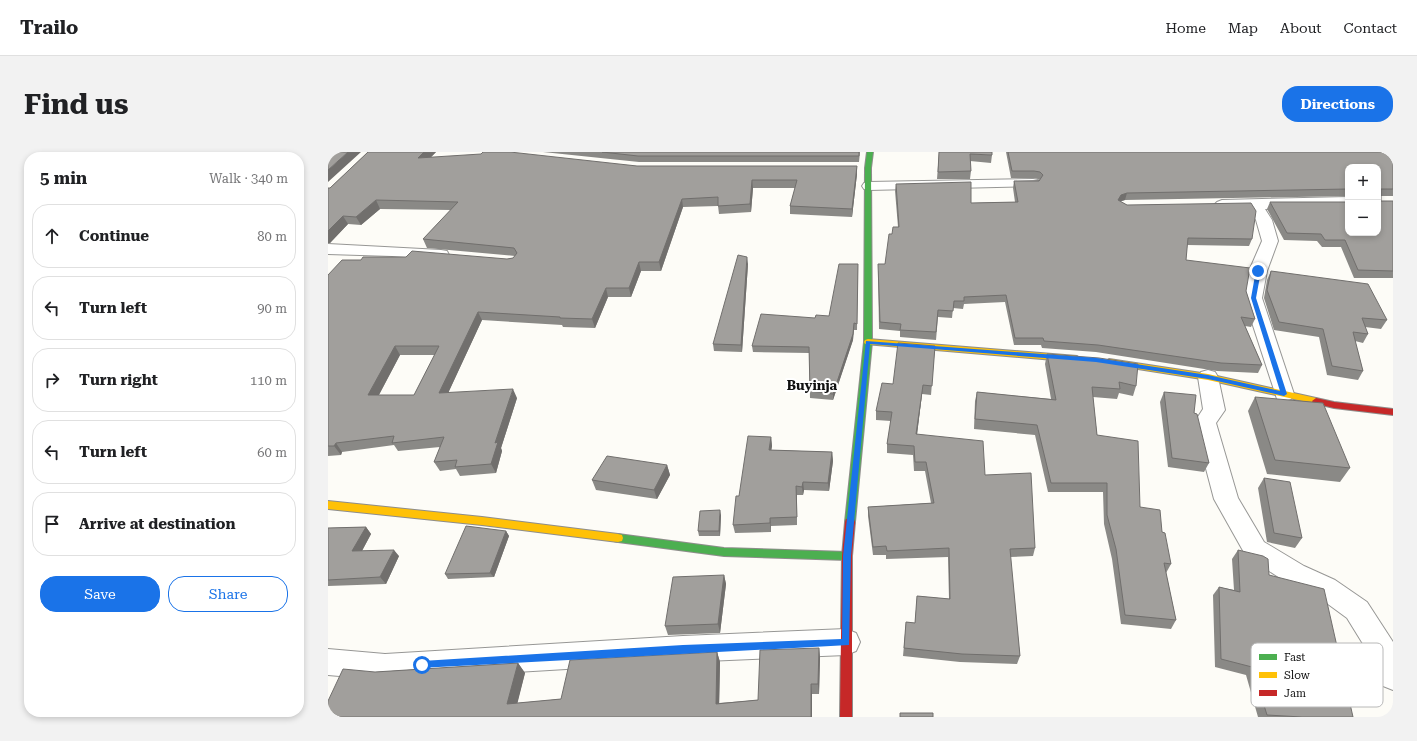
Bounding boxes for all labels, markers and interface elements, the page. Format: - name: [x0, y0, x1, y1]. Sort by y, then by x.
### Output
- text: Trailo: [20, 16, 78, 39]
- text: Home: [1165, 20, 1206, 36]
- text: Map: [1228, 20, 1258, 36]
- text: About: [1280, 20, 1322, 36]
- text: Contact: [1344, 20, 1397, 36]
- button: Directions: [1282, 86, 1393, 122]
- text: Find us: [24, 88, 128, 121]
- map controls: [1345, 164, 1381, 236]
- button: +: [1345, 164, 1381, 200]
- text: 5 min: [40, 168, 87, 188]
- text: Walk · 340 m: [209, 171, 288, 186]
- button: −: [1345, 200, 1381, 236]
- icon: ahead: [41, 225, 63, 247]
- text: Continue: [79, 227, 149, 245]
- text: 80 m: [257, 229, 287, 244]
- route end: [1249, 262, 1267, 280]
- icon: left: [41, 297, 63, 319]
- text: Turn left: [79, 299, 147, 317]
- text: 90 m: [257, 301, 287, 316]
- icon: right: [41, 369, 63, 391]
- text: Turn right: [79, 371, 158, 389]
- text: 110 m: [250, 373, 287, 388]
- district label: Buyinja: [787, 378, 838, 393]
- icon: left: [41, 441, 63, 463]
- text: Turn left: [79, 443, 147, 461]
- text: 60 m: [257, 445, 287, 460]
- icon: arrive: [41, 513, 63, 535]
- text: Arrive at destination: [79, 515, 235, 533]
- button: Save: [40, 576, 160, 612]
- button: Share: [168, 576, 288, 612]
- legend: [1251, 643, 1383, 707]
- text: Fast: [1284, 651, 1305, 664]
- route start: [413, 656, 431, 674]
- text: Slow: [1284, 669, 1311, 682]
- text: Jam: [1284, 687, 1306, 700]

